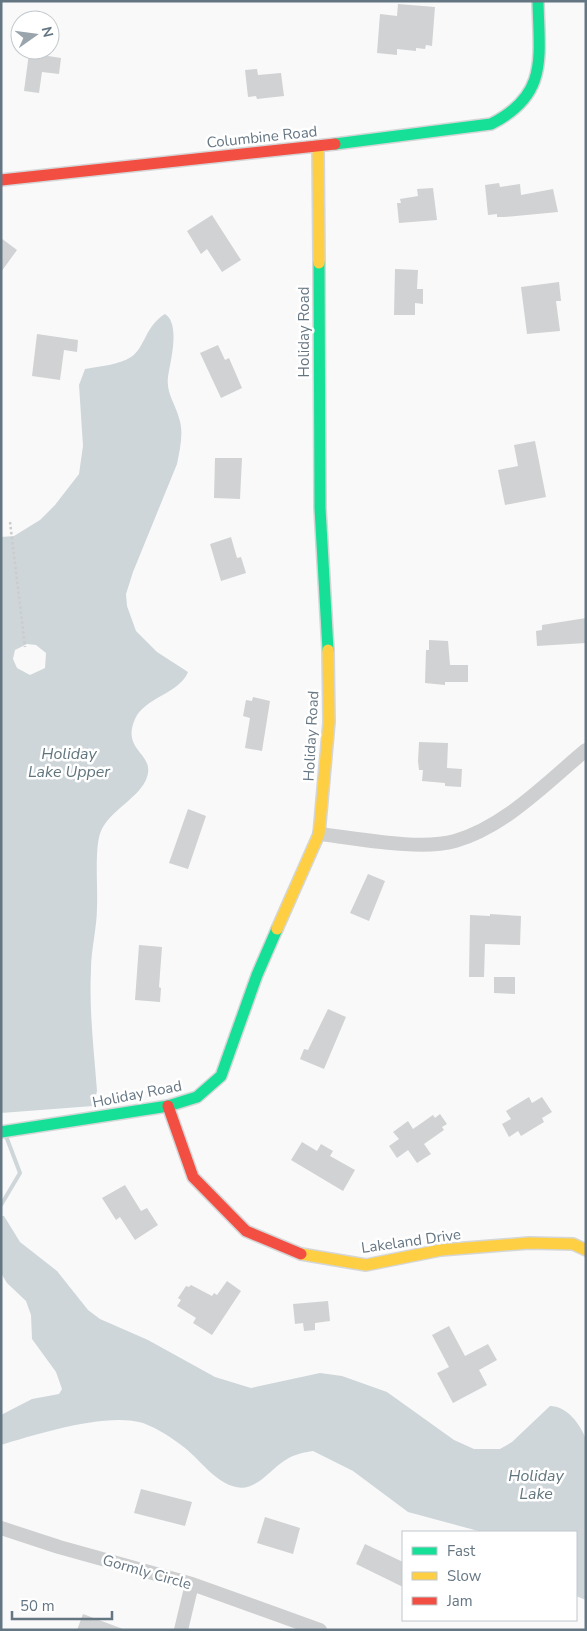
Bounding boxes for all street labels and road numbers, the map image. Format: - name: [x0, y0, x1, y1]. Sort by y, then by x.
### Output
- street label: Columbine Road: [206, 121, 318, 153]
- street label: Holiday Road: [294, 287, 314, 377]
- street label: Holiday Road: [299, 690, 323, 782]
- street label: Holiday Road: [91, 1076, 183, 1112]
- street label: Lakeland Drive: [360, 1224, 462, 1258]
- street label: Gormly Circle: [100, 1550, 194, 1594]

